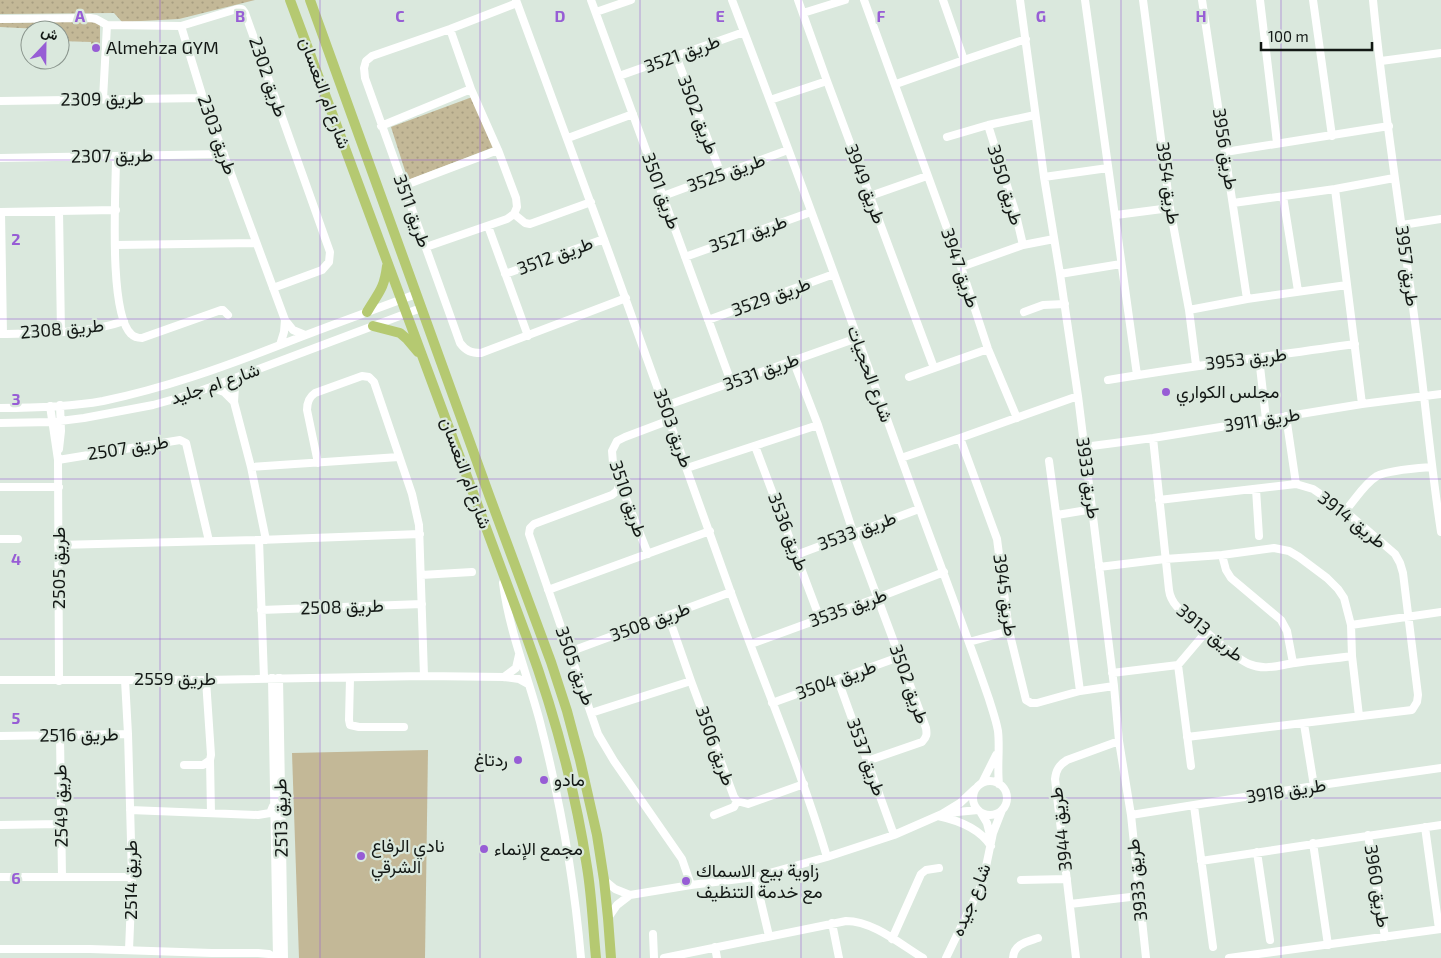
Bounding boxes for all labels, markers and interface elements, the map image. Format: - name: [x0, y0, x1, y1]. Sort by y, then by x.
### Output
- text: A: [75, 6, 86, 25]
- text: B: [235, 6, 245, 25]
- text: C: [395, 6, 405, 25]
- text: D: [555, 6, 566, 25]
- text: E: [715, 6, 725, 25]
- text: F: [877, 6, 886, 25]
- text: G: [1036, 6, 1046, 25]
- text: H: [1195, 6, 1207, 25]
- north arrow: [20, 20, 70, 70]
- scale bar: [1261, 20, 1372, 52]
- text: ش: [39, 21, 61, 45]
- text: 100 m: [1268, 27, 1309, 45]
- street label: طريق 3521: [641, 29, 723, 78]
- street label: طريق 2302: [244, 34, 293, 120]
- street label: شارع ام النعسان: [294, 34, 356, 152]
- place label: Almehza GYM: [106, 36, 219, 58]
- marker: Almehza GYM: [90, 42, 102, 54]
- street label: طريق 3502: [673, 72, 724, 158]
- street label: طريق 2309: [60, 86, 144, 111]
- street label: طريق 2303: [192, 92, 243, 178]
- street label: طريق 3956: [1208, 106, 1243, 191]
- street label: طريق 3954: [1151, 140, 1186, 226]
- street label: طريق 3949: [840, 141, 891, 227]
- street label: طريق 3950: [982, 142, 1029, 228]
- street label: طريق 2307: [71, 143, 153, 168]
- street label: طريق 3525: [684, 148, 768, 197]
- street label: طريق 3501: [637, 149, 686, 232]
- street label: طريق 3511: [389, 171, 436, 251]
- street label: طريق 3527: [706, 209, 790, 258]
- street label: طريق 3957: [1390, 224, 1425, 308]
- street label: طريق 3947: [936, 225, 985, 311]
- text: 2: [11, 229, 21, 248]
- street label: طريق 3512: [514, 231, 596, 280]
- street label: طريق 3529: [728, 272, 813, 321]
- street label: طريق 2308: [19, 313, 105, 344]
- street label: شارع الحجيات: [841, 322, 899, 426]
- street label: طريق 3953: [1204, 342, 1288, 375]
- street label: طريق 3531: [720, 347, 802, 396]
- street label: شارع ام جليد: [167, 358, 263, 410]
- place label: مجلس الكواري: [1176, 380, 1279, 407]
- street label: طريق 3503: [649, 385, 698, 471]
- marker: مجلس الكواري: [1160, 386, 1172, 398]
- text: 3: [11, 389, 21, 408]
- street label: طريق 3911: [1222, 402, 1302, 437]
- street label: شارع ام النعسان: [435, 414, 497, 532]
- street label: طريق 2507: [86, 430, 170, 465]
- street label: طريق 3933: [1071, 435, 1106, 520]
- street label: طريق 3510: [605, 457, 652, 540]
- street label: طريق 3914: [1313, 486, 1391, 554]
- street label: طريق 3536: [763, 489, 814, 574]
- street label: طريق 3533: [814, 506, 899, 555]
- street label: طريق 2505: [47, 527, 70, 609]
- text: 4: [11, 549, 21, 568]
- street label: طريق 3945: [988, 552, 1023, 638]
- street label: طريق 3535: [806, 583, 890, 632]
- street label: طريق 2508: [300, 594, 384, 619]
- street label: طريق 3508: [607, 596, 693, 647]
- street label: طريق 3913: [1172, 599, 1249, 667]
- street label: طريق 3505: [551, 623, 600, 708]
- street label: طريق 3502: [884, 641, 934, 727]
- street label: طريق 3504: [793, 654, 879, 705]
- street label: طريق 2559: [134, 667, 216, 690]
- street label: طريق 3506: [690, 703, 740, 789]
- text: 5: [12, 708, 21, 727]
- street label: طريق 3537: [842, 715, 891, 799]
- street label: طريق 2516: [39, 722, 119, 747]
- place label: ردتاغ: [474, 748, 508, 772]
- marker: ردتاغ: [512, 754, 524, 766]
- street label: طريق 2549: [48, 764, 73, 848]
- place label: مادو: [554, 768, 585, 791]
- street label: طريق 3918: [1244, 773, 1328, 808]
- marker: مادو: [538, 774, 550, 786]
- street label: طريق 2513: [268, 778, 293, 858]
- street label: طريق 3944: [1044, 786, 1077, 872]
- place label: نادي الرفاع الشرقي: [371, 834, 445, 882]
- place label: مجمع الإنماء: [494, 837, 583, 861]
- street label: طريق 3933: [1121, 838, 1152, 922]
- street label: طريق 2514: [119, 840, 142, 920]
- marker: مجمع الإنماء: [478, 843, 490, 855]
- street label: طريق 3960: [1360, 843, 1395, 929]
- marker: نادي الرفاع الشرقي: [355, 850, 367, 862]
- place label: زاوية بيع الاسماك مع خدمة التنظيف: [696, 859, 823, 904]
- street label: شارع جيده: [945, 860, 997, 940]
- text: 6: [11, 868, 21, 887]
- marker: زاوية بيع الاسماك مع خدمة التنظيف: [680, 875, 692, 887]

